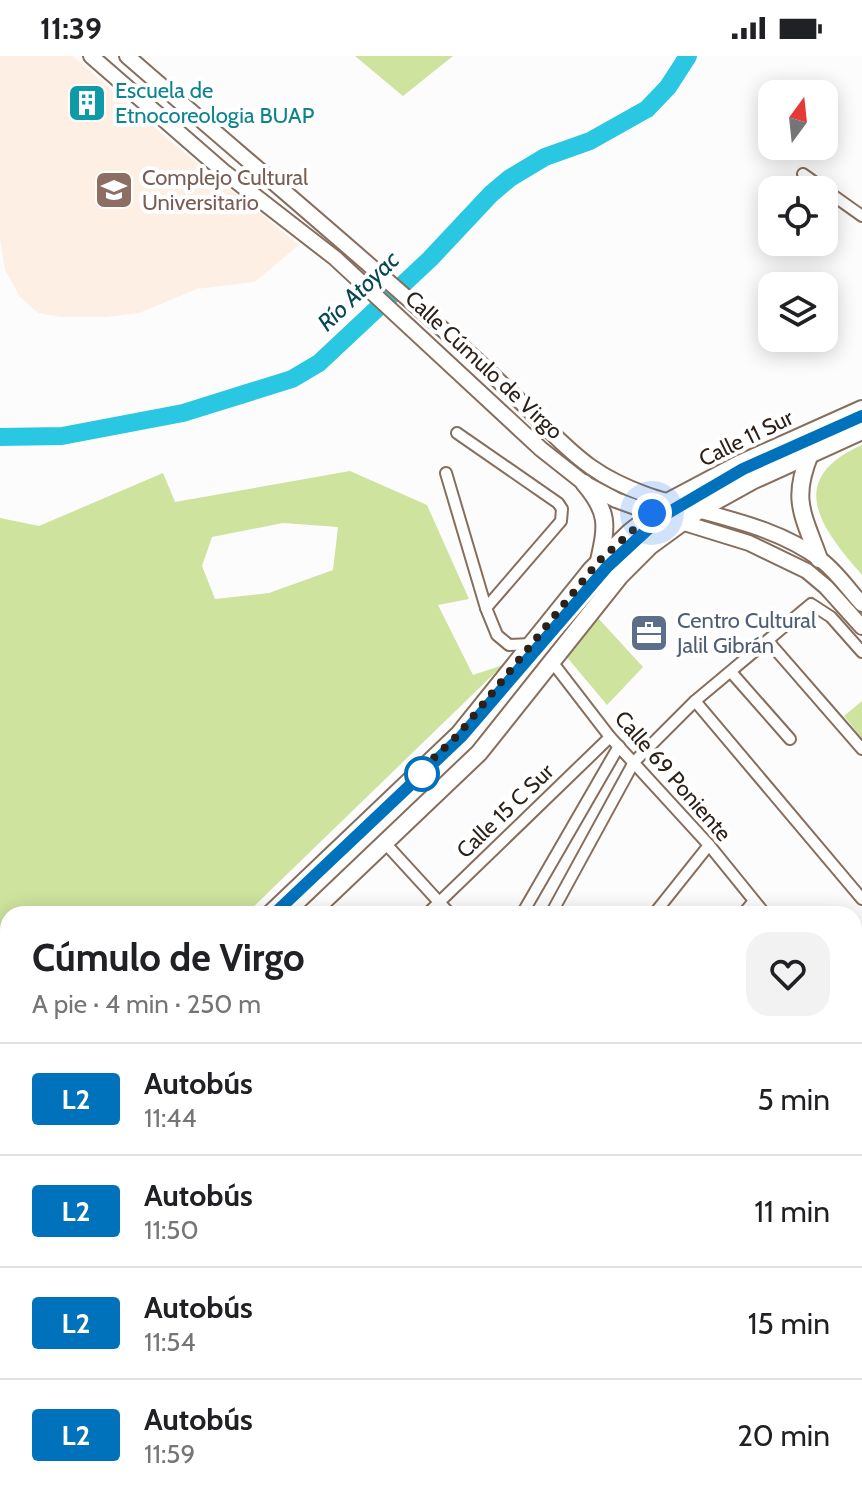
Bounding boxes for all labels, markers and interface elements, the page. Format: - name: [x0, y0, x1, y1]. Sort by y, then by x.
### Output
- text: 11:39: [40, 10, 102, 47]
- place label: Escuela de Etnocoreologia BUAP: [115, 77, 315, 129]
- north arrow: [758, 80, 838, 160]
- map controls: [758, 80, 838, 352]
- building icon: Escuela de Etnocoreologia BUAP: [66, 82, 108, 124]
- place label: Complejo Cultural Universitario: [142, 164, 309, 216]
- school or university icon: Complejo Cultural Universitario: [93, 169, 135, 211]
- button: locate: [758, 176, 838, 256]
- water label: Río Atoyac: [311, 244, 406, 337]
- button: layers: [758, 272, 838, 352]
- street label: Calle Cúmulo de Virgo: [400, 285, 568, 445]
- street label: Calle 11 Sur: [695, 404, 797, 472]
- your location: [632, 493, 672, 533]
- place label: Centro Cultural Jalil Gibrán: [676, 607, 817, 659]
- office icon: Centro Cultural Jalil Gibrán: [628, 612, 670, 654]
- street label: Calle 69 Poniente: [609, 705, 737, 847]
- unlabelled marker: [405, 757, 439, 791]
- street label: Calle 15 C Sur: [451, 758, 559, 864]
- button: heart: [746, 932, 830, 1016]
- text: Cúmulo de Virgo: [32, 934, 305, 981]
- text: A pie · 4 min · 250 m: [32, 988, 261, 1020]
- text: Autobús: [144, 1065, 253, 1102]
- text: 5 min: [758, 1081, 830, 1118]
- text: L2: [62, 1082, 90, 1116]
- text: 11:44: [144, 1102, 196, 1134]
- text: Autobús: [144, 1177, 253, 1214]
- text: 11 min: [754, 1193, 830, 1230]
- text: L2: [62, 1194, 90, 1228]
- text: 11:50: [144, 1214, 199, 1246]
- text: Autobús: [144, 1289, 253, 1326]
- text: 15 min: [748, 1305, 830, 1342]
- text: L2: [62, 1306, 90, 1340]
- text: 11:54: [144, 1326, 195, 1358]
- text: Autobús: [144, 1401, 253, 1438]
- text: 20 min: [737, 1417, 830, 1454]
- text: L2: [62, 1418, 90, 1452]
- text: 11:59: [144, 1438, 195, 1470]

